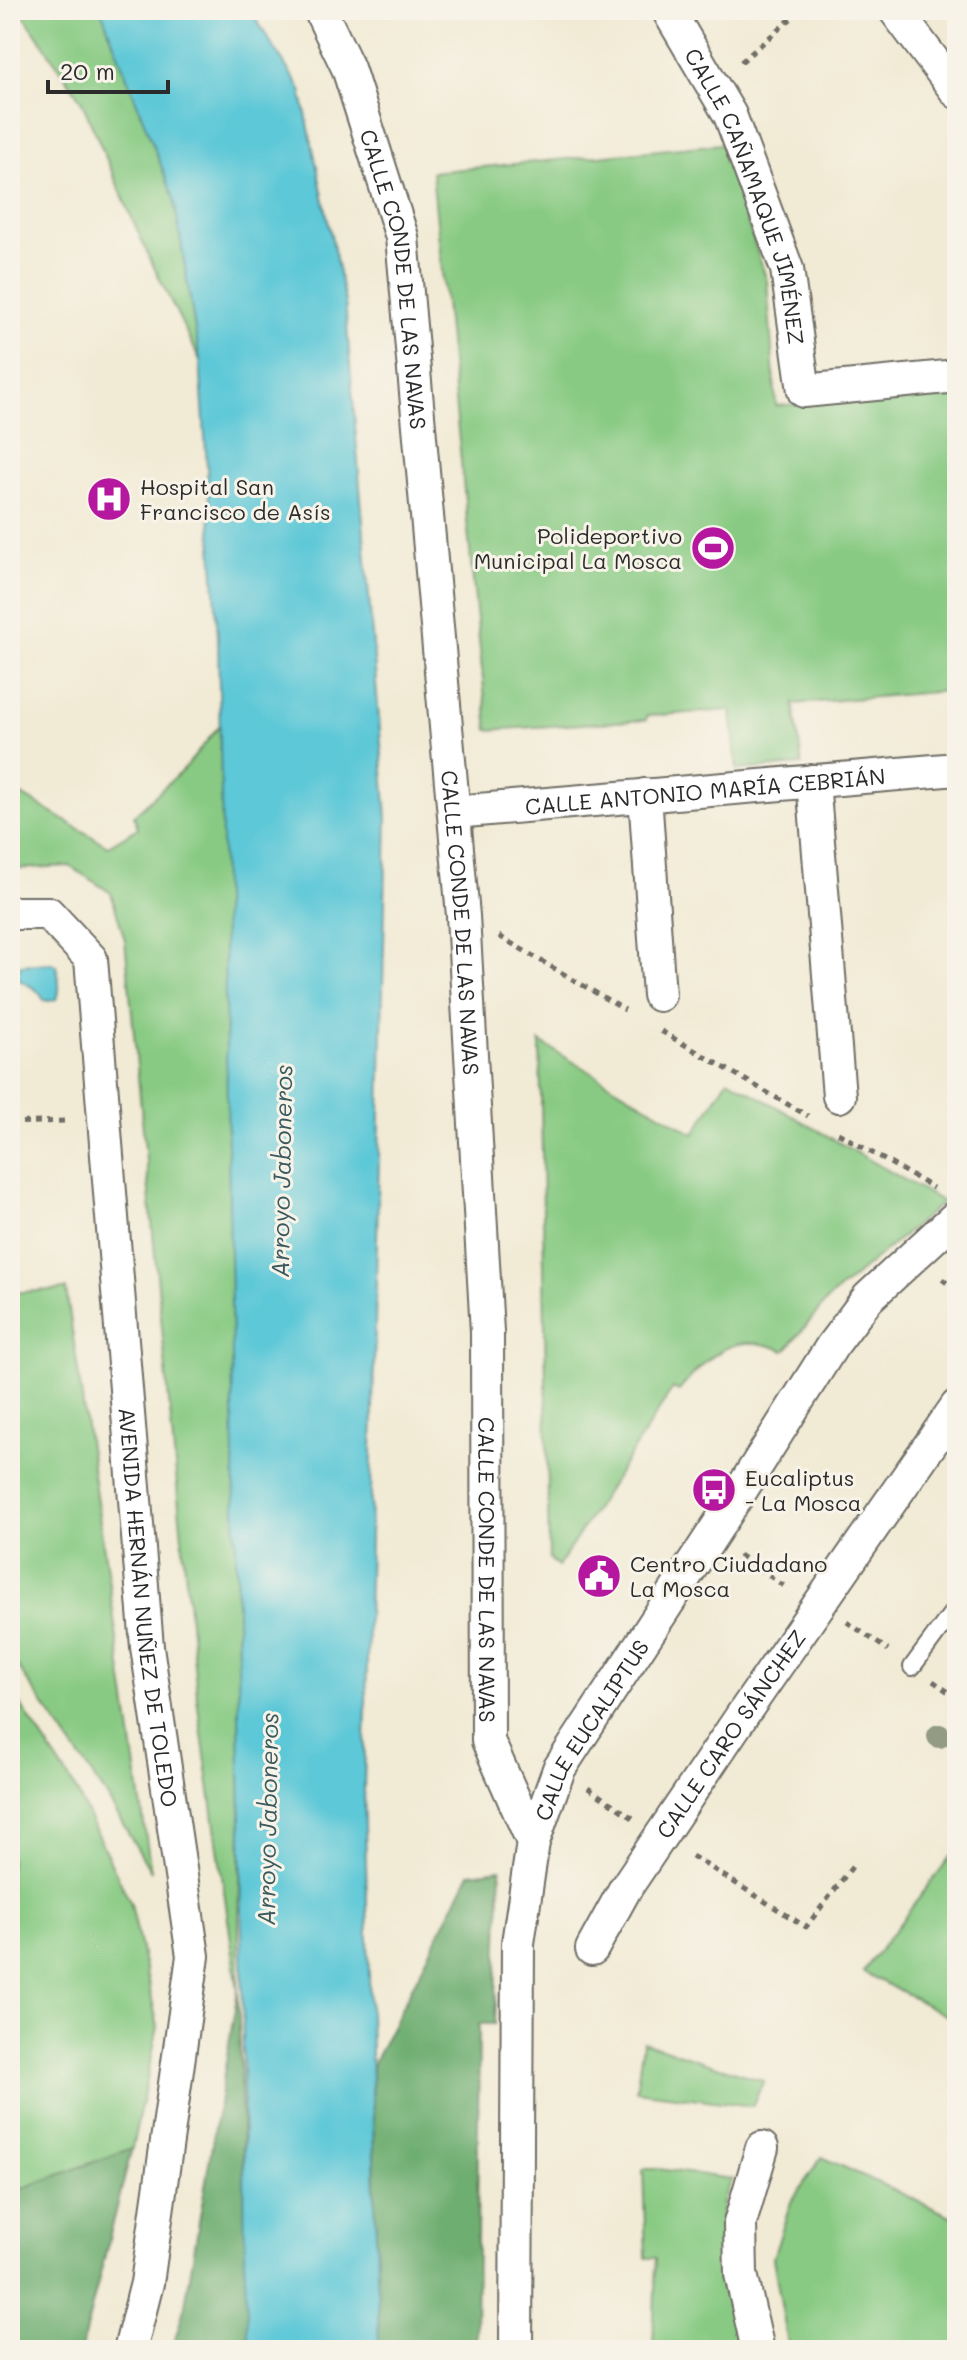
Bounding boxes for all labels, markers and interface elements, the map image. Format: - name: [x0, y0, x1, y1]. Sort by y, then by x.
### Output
- street label: CALLE CAÑAMAQUE JIMÉNEZ: [679, 42, 812, 346]
- scale bar: [48, 44, 168, 94]
- text: 20 m: [60, 55, 115, 86]
- street label: CALLE CONDE DE LAS NAVAS: [354, 125, 434, 431]
- place label: Hospital San Francisco de Asís: [140, 472, 331, 526]
- hospital icon: Hospital San Francisco de Asís: [85, 475, 133, 523]
- place label: Polideportivo Municipal La Mosca: [474, 521, 682, 575]
- sports icon: Polideportivo Municipal La Mosca: [689, 524, 737, 572]
- street label: CALLE ANTONIO MARÍA CEBRIÁN: [524, 761, 886, 820]
- street label: CALLE CONDE DE LAS NAVAS: [435, 769, 487, 1076]
- water label: Arroyo Jaboneros: [264, 1064, 298, 1278]
- street label: AVENIDA HERNÁN NUÑEZ DE TOLEDO: [113, 1406, 185, 1809]
- street label: CALLE CONDE DE LAS NAVAS: [473, 1417, 502, 1723]
- place label: Eucaliptus - La Mosca: [745, 1463, 862, 1517]
- bus stop icon: Eucaliptus - La Mosca: [690, 1466, 738, 1514]
- place label: Centro Ciudadano La Mosca: [630, 1549, 827, 1603]
- public building icon: Centro Ciudadano La Mosca: [575, 1552, 623, 1600]
- street label: CALLE CARO SÁNCHEZ: [649, 1624, 812, 1844]
- street label: CALLE EUCALIPTUS: [527, 1634, 655, 1824]
- water label: Arroyo Jaboneros: [250, 1712, 284, 1926]

